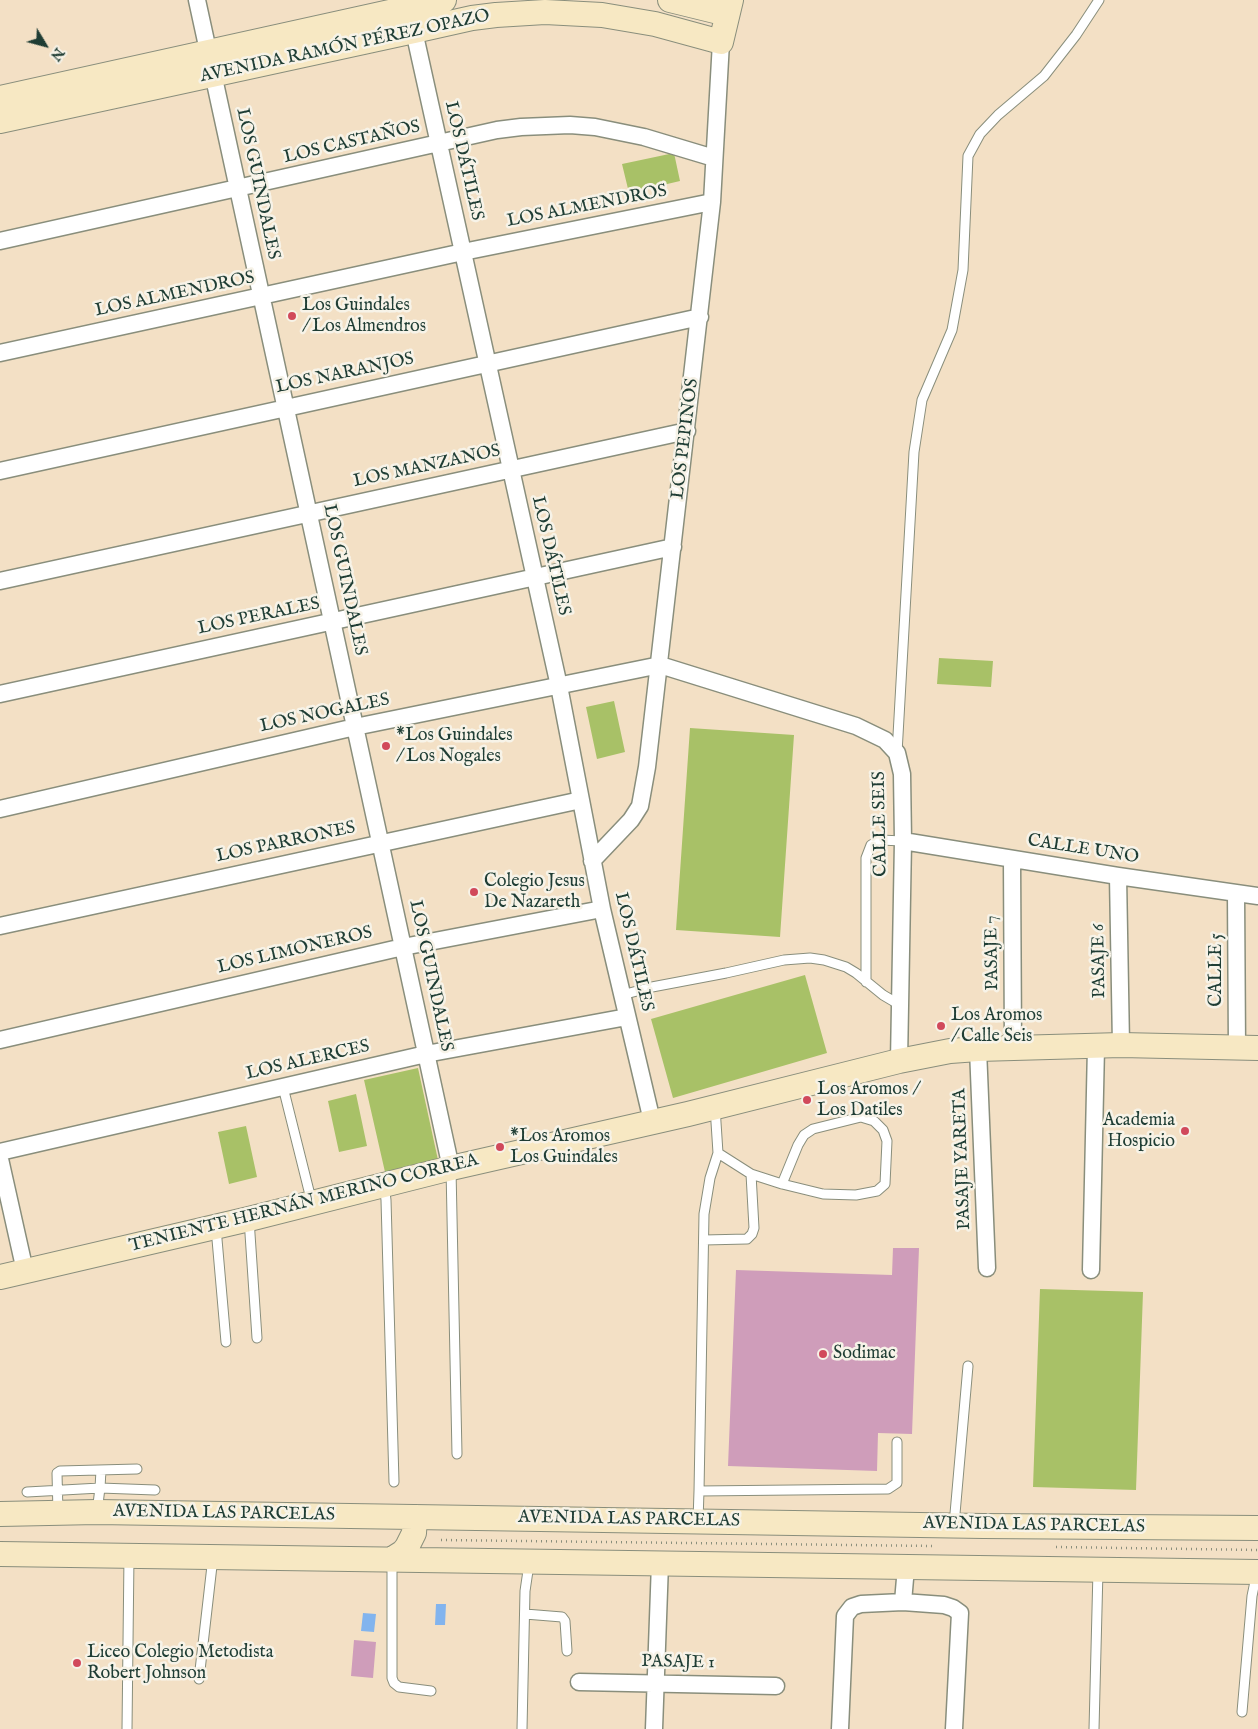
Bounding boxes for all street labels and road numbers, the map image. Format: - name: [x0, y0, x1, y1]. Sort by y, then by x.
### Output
- street label: AVENIDA RAMÓN PÉREZ OPAZO: [198, 6, 492, 88]
- street label: LOS DÁTILES: [439, 99, 487, 223]
- street label: LOS GUINDALES: [230, 106, 284, 262]
- street label: LOS CASTAÑOS: [282, 117, 422, 169]
- street label: LOS ALMENDROS: [505, 181, 669, 233]
- street label: LOS ALMENDROS: [93, 268, 257, 322]
- street label: LOS NARANJOS: [274, 349, 416, 399]
- street label: LOS PEPINOS: [668, 377, 704, 501]
- street label: LOS MANZANOS: [351, 441, 503, 493]
- street label: LOS DÁTILES: [526, 494, 574, 618]
- street label: LOS GUINDALES: [317, 502, 371, 658]
- street label: LOS PERALES: [196, 594, 322, 640]
- street label: LOS NOGALES: [258, 690, 392, 738]
- street label: CALLE SEIS: [869, 771, 893, 877]
- street label: LOS PARRONES: [214, 818, 358, 868]
- street label: CALLE UNO: [1026, 831, 1140, 869]
- street label: LOS DÁTILES: [609, 890, 657, 1014]
- street label: LOS GUINDALES: [403, 898, 457, 1054]
- street label: PASAJE 7: [982, 915, 1004, 991]
- street label: LOS LIMONEROS: [215, 923, 375, 979]
- street label: PASAJE 6: [1089, 924, 1111, 998]
- street label: CALLE 5: [1206, 933, 1228, 1007]
- street label: LOS ALERCES: [244, 1036, 372, 1086]
- street label: PASAJE YARETA: [950, 1088, 976, 1230]
- street label: TENIENTE HERNÁN MERINO CORREA: [127, 1150, 481, 1258]
- street label: AVENIDA LAS PARCELAS: [113, 1501, 335, 1527]
- street label: AVENIDA LAS PARCELAS: [518, 1507, 740, 1533]
- street label: AVENIDA LAS PARCELAS: [923, 1513, 1145, 1539]
- street label: PASAJE 1: [641, 1652, 715, 1674]

